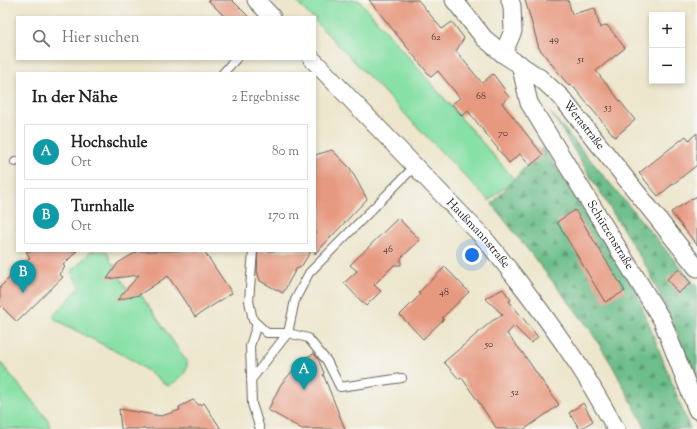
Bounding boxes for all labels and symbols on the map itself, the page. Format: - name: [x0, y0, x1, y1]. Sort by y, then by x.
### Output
- house number: 62: [431, 30, 441, 45]
- house number: 49: [549, 32, 559, 47]
- house number: 51: [577, 52, 585, 67]
- house number: 68: [476, 89, 486, 104]
- street label: Werastraße: [558, 97, 609, 154]
- house number: 53: [603, 100, 612, 115]
- house number: 70: [498, 126, 508, 141]
- street label: Haußmannstraße: [442, 195, 514, 273]
- street label: Schützenstraße: [582, 197, 638, 274]
- house number: 46: [383, 242, 393, 257]
- your location: [462, 245, 482, 265]
- pin: B: [10, 260, 36, 293]
- house number: 48: [439, 285, 449, 300]
- house number: 50: [484, 337, 493, 352]
- pin: A: [291, 357, 317, 390]
- house number: 52: [510, 385, 519, 400]

